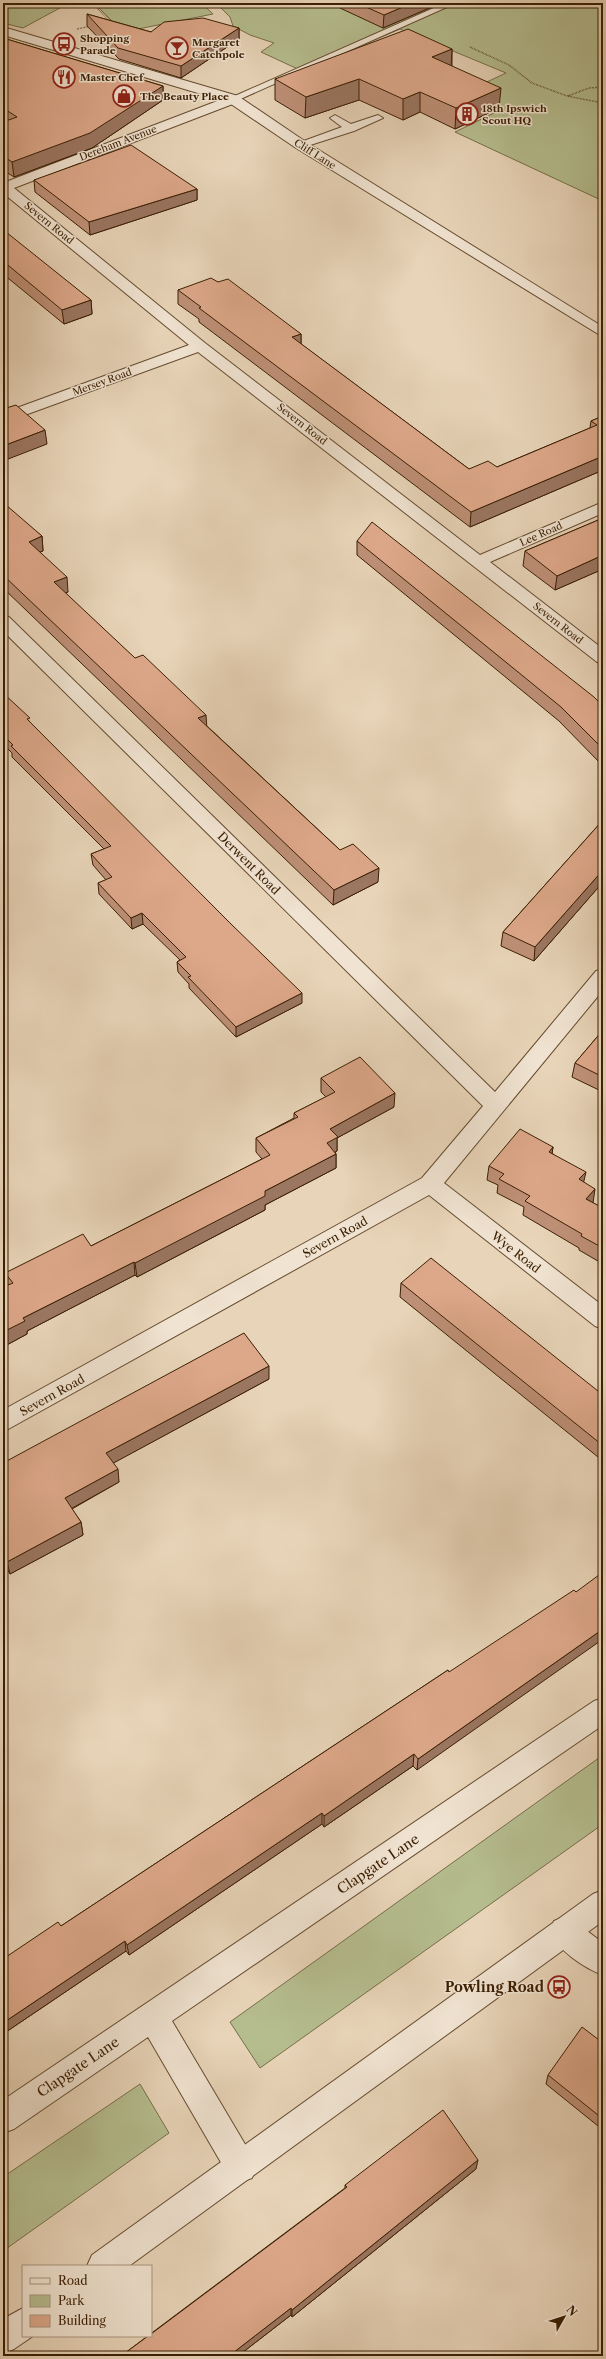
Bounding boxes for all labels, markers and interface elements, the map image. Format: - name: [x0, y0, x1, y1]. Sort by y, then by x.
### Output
- bus stop icon: Shopping Parade: [51, 31, 77, 57]
- place label: Shopping Parade: [80, 32, 129, 57]
- bar icon: Margaret Catchpole: [164, 35, 190, 61]
- place label: Margaret Catchpole: [192, 36, 245, 61]
- restaurant icon: Master Chef: [51, 64, 77, 90]
- place label: Master Chef: [80, 71, 145, 84]
- shop icon: The Beauty Place: [111, 83, 137, 109]
- place label: The Beauty Place: [140, 90, 229, 103]
- building icon: 18th Ipswich Scout HQ: [454, 101, 480, 127]
- place label: 18th Ipswich Scout HQ: [482, 102, 547, 127]
- street label: Dereham Avenue: [77, 122, 159, 164]
- street label: Cliff Lane: [292, 136, 339, 172]
- street label: Severn Road: [22, 199, 76, 247]
- street label: Mersey Road: [71, 365, 133, 399]
- street label: Severn Road: [274, 400, 330, 448]
- street label: Lee Road: [518, 519, 564, 549]
- street label: Severn Road: [530, 599, 586, 647]
- street label: Derwent Road: [215, 829, 284, 898]
- street label: Severn Road: [300, 1213, 371, 1261]
- street label: Wye Road: [488, 1227, 544, 1276]
- street label: Severn Road: [17, 1371, 88, 1419]
- street label: Clapgate Lane: [333, 1830, 423, 1898]
- bus stop icon: Powling Road: [546, 1974, 572, 2000]
- place label: Powling Road: [445, 1978, 545, 1996]
- street label: Clapgate Lane: [33, 2033, 123, 2101]
- legend: [22, 2265, 152, 2337]
- text: Road: [58, 2273, 88, 2288]
- text: Park: [58, 2293, 85, 2308]
- north arrow: [544, 2297, 584, 2337]
- text: N: [563, 2303, 580, 2319]
- text: Building: [58, 2313, 106, 2328]

